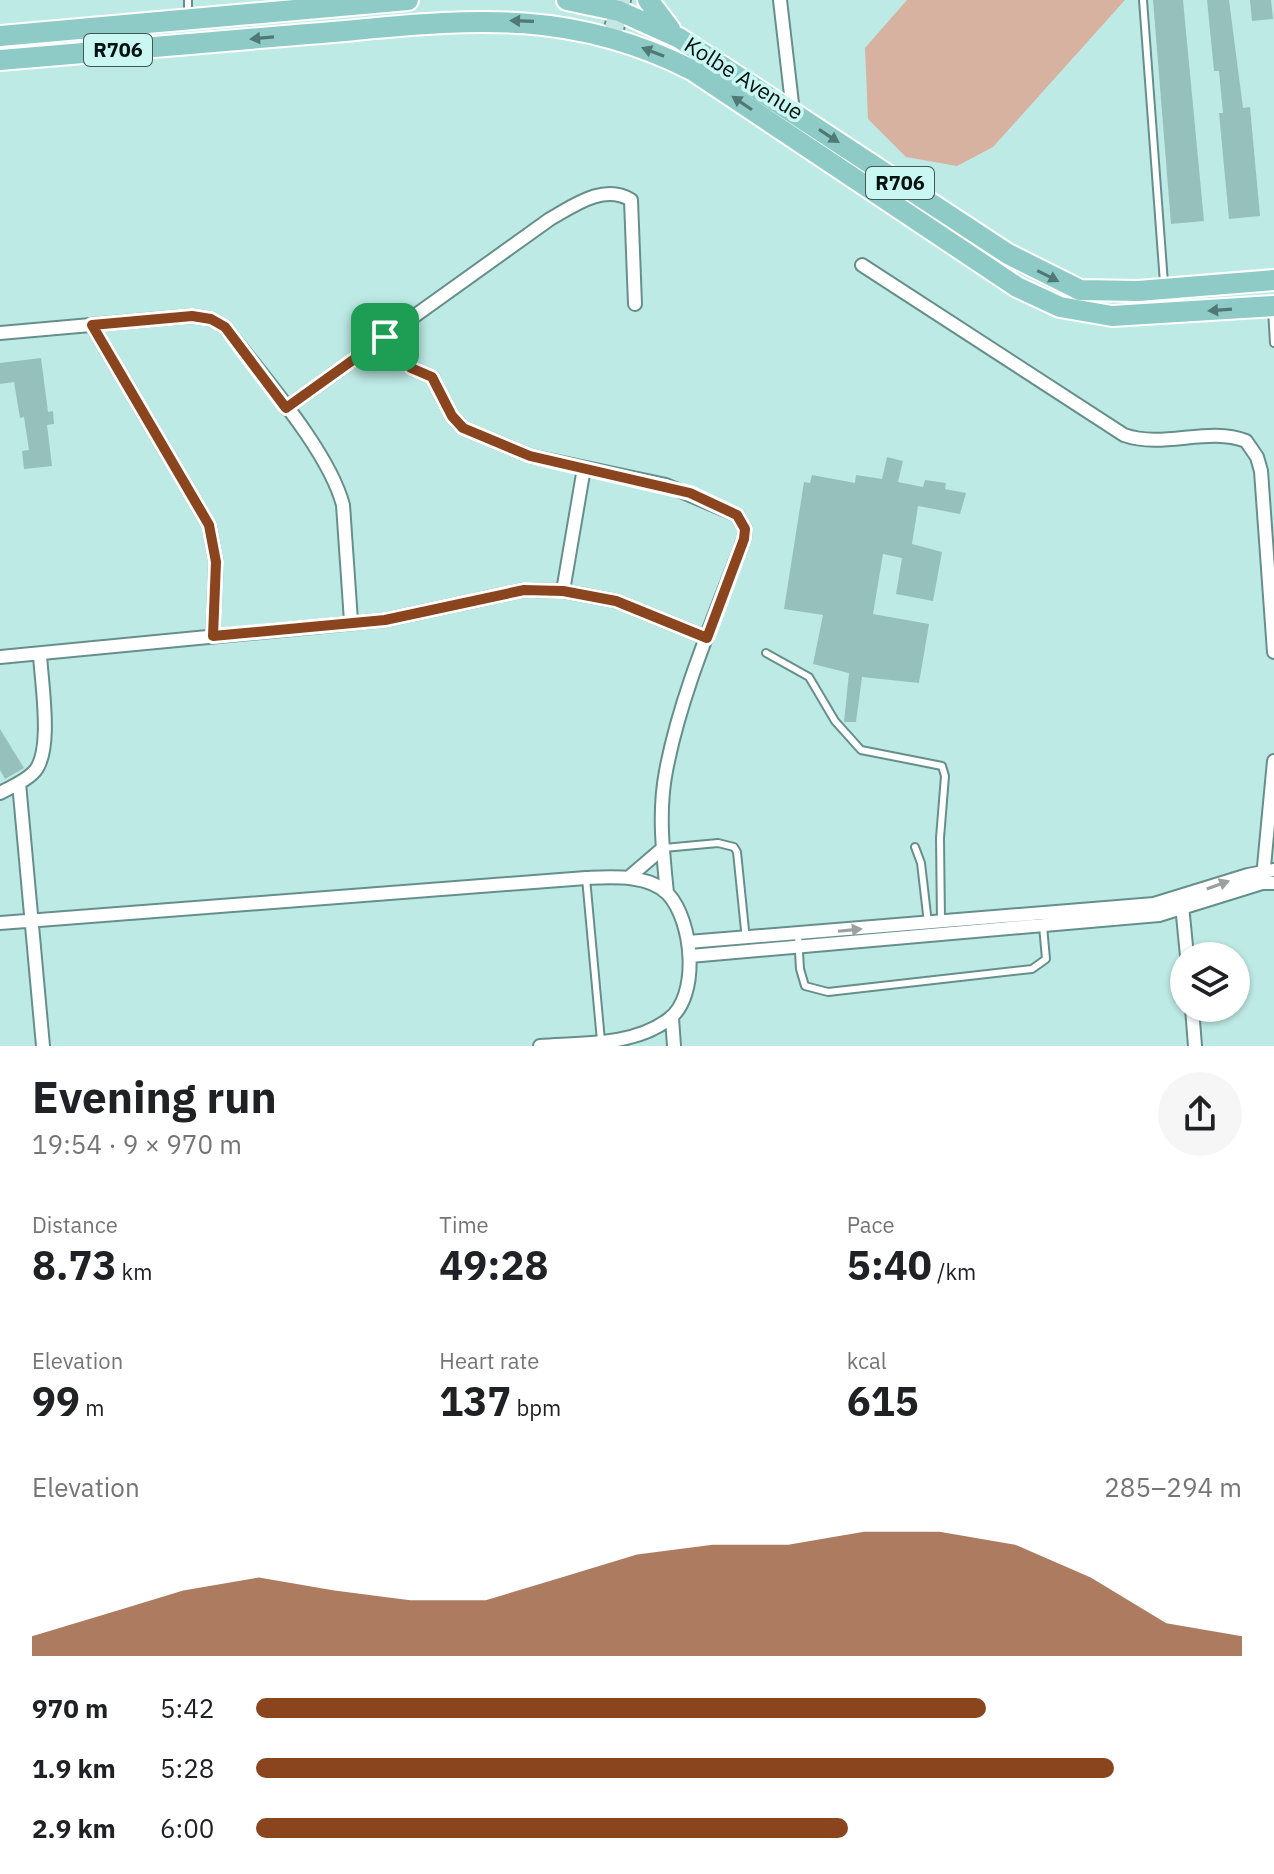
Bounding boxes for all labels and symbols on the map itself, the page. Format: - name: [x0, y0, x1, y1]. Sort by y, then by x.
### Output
- one-way arrow: [509, 14, 534, 27]
- street label: Kolbe Avenue: [679, 29, 809, 126]
- one-way arrow: [249, 32, 274, 45]
- road number: R706: [84, 34, 152, 66]
- one-way arrow: [641, 45, 665, 58]
- one-way arrow: [731, 96, 752, 111]
- one-way arrow: [818, 129, 840, 143]
- road number: R706: [866, 167, 934, 199]
- one-way arrow: [1037, 269, 1060, 283]
- pin: [351, 303, 419, 371]
- one-way arrow: [1207, 304, 1232, 317]
- one-way arrow: [1206, 878, 1230, 891]
- one-way arrow: [838, 923, 863, 936]

